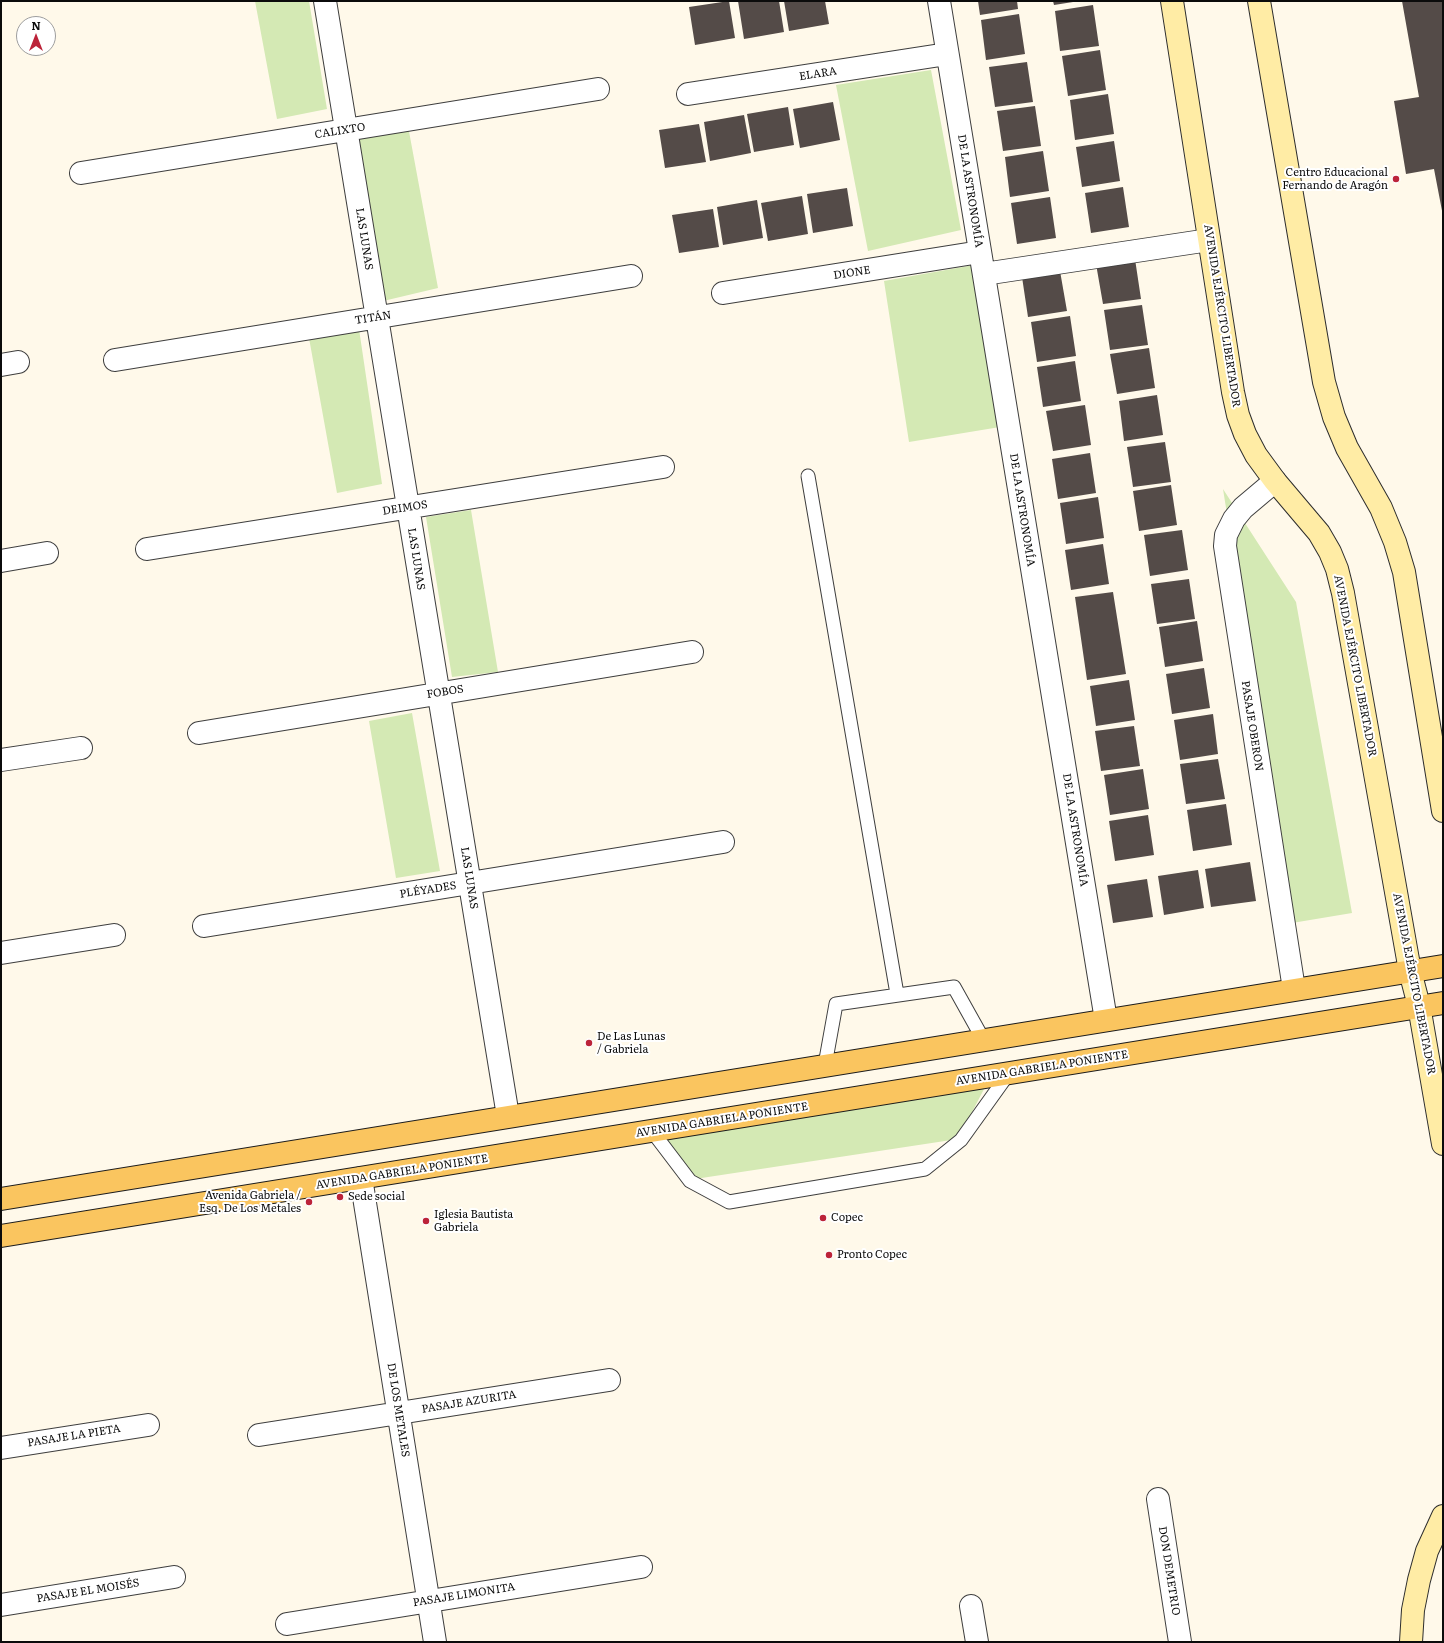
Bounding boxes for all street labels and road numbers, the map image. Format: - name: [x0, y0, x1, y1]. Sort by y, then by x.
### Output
- street label: ELARA: [798, 64, 838, 84]
- street label: CALIXTO: [314, 120, 366, 142]
- street label: DE LA ASTRONOMÍA: [955, 134, 985, 248]
- street label: LAS LUNAS: [353, 207, 375, 271]
- street label: AVENIDA EJÉRCITO LIBERTADOR: [1201, 224, 1243, 408]
- street label: DIONE: [832, 264, 872, 282]
- street label: TITÁN: [354, 309, 392, 327]
- street label: DE LA ASTRONOMÍA: [1007, 453, 1037, 567]
- street label: DEIMOS: [381, 498, 429, 518]
- street label: LAS LUNAS: [405, 527, 427, 591]
- street label: AVENIDA EJÉRCITO LIBERTADOR: [1331, 574, 1379, 758]
- street label: PASAJE OBERON: [1238, 680, 1266, 772]
- street label: FOBOS: [426, 683, 464, 701]
- street label: DE LA ASTRONOMÍA: [1060, 773, 1090, 887]
- street label: LAS LUNAS: [458, 846, 480, 910]
- street label: PLÉYADES: [399, 879, 457, 901]
- street label: AVENIDA EJÉRCITO LIBERTADOR: [1390, 892, 1438, 1076]
- street label: AVENIDA GABRIELA PONIENTE: [955, 1048, 1129, 1088]
- street label: AVENIDA GABRIELA PONIENTE: [635, 1100, 809, 1140]
- street label: AVENIDA GABRIELA PONIENTE: [315, 1152, 489, 1192]
- street label: DE LOS METALES: [384, 1362, 412, 1458]
- street label: PASAJE AZURITA: [421, 1388, 517, 1416]
- street label: PASAJE LA PIETA: [27, 1422, 121, 1450]
- street label: DON DEMETRIO: [1155, 1525, 1183, 1617]
- street label: PASAJE EL MOISÉS: [36, 1576, 140, 1606]
- street label: PASAJE LIMONITA: [412, 1580, 516, 1610]

